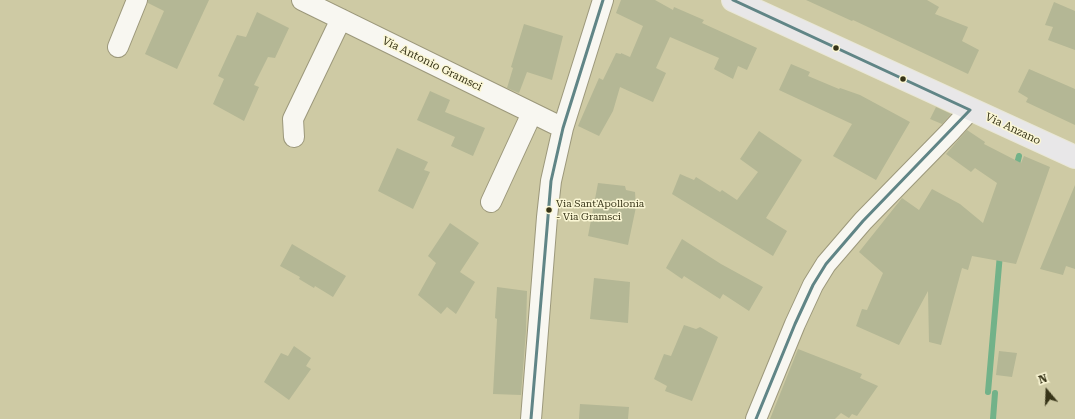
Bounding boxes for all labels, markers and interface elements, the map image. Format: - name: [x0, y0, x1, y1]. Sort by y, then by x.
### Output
- street label: Via Antonio Gramsci: [380, 34, 484, 94]
- unlabelled marker: [831, 43, 841, 53]
- unlabelled marker: [898, 74, 908, 84]
- street label: Via Anzano: [983, 110, 1043, 148]
- place label: Via Sant'Apollonia - Via Gramsci: [556, 198, 644, 222]
- marker: Via Sant'Apollonia - Via Gramsci: [544, 205, 554, 215]
- north arrow: [1027, 371, 1067, 411]
- text: N: [1037, 372, 1049, 387]

